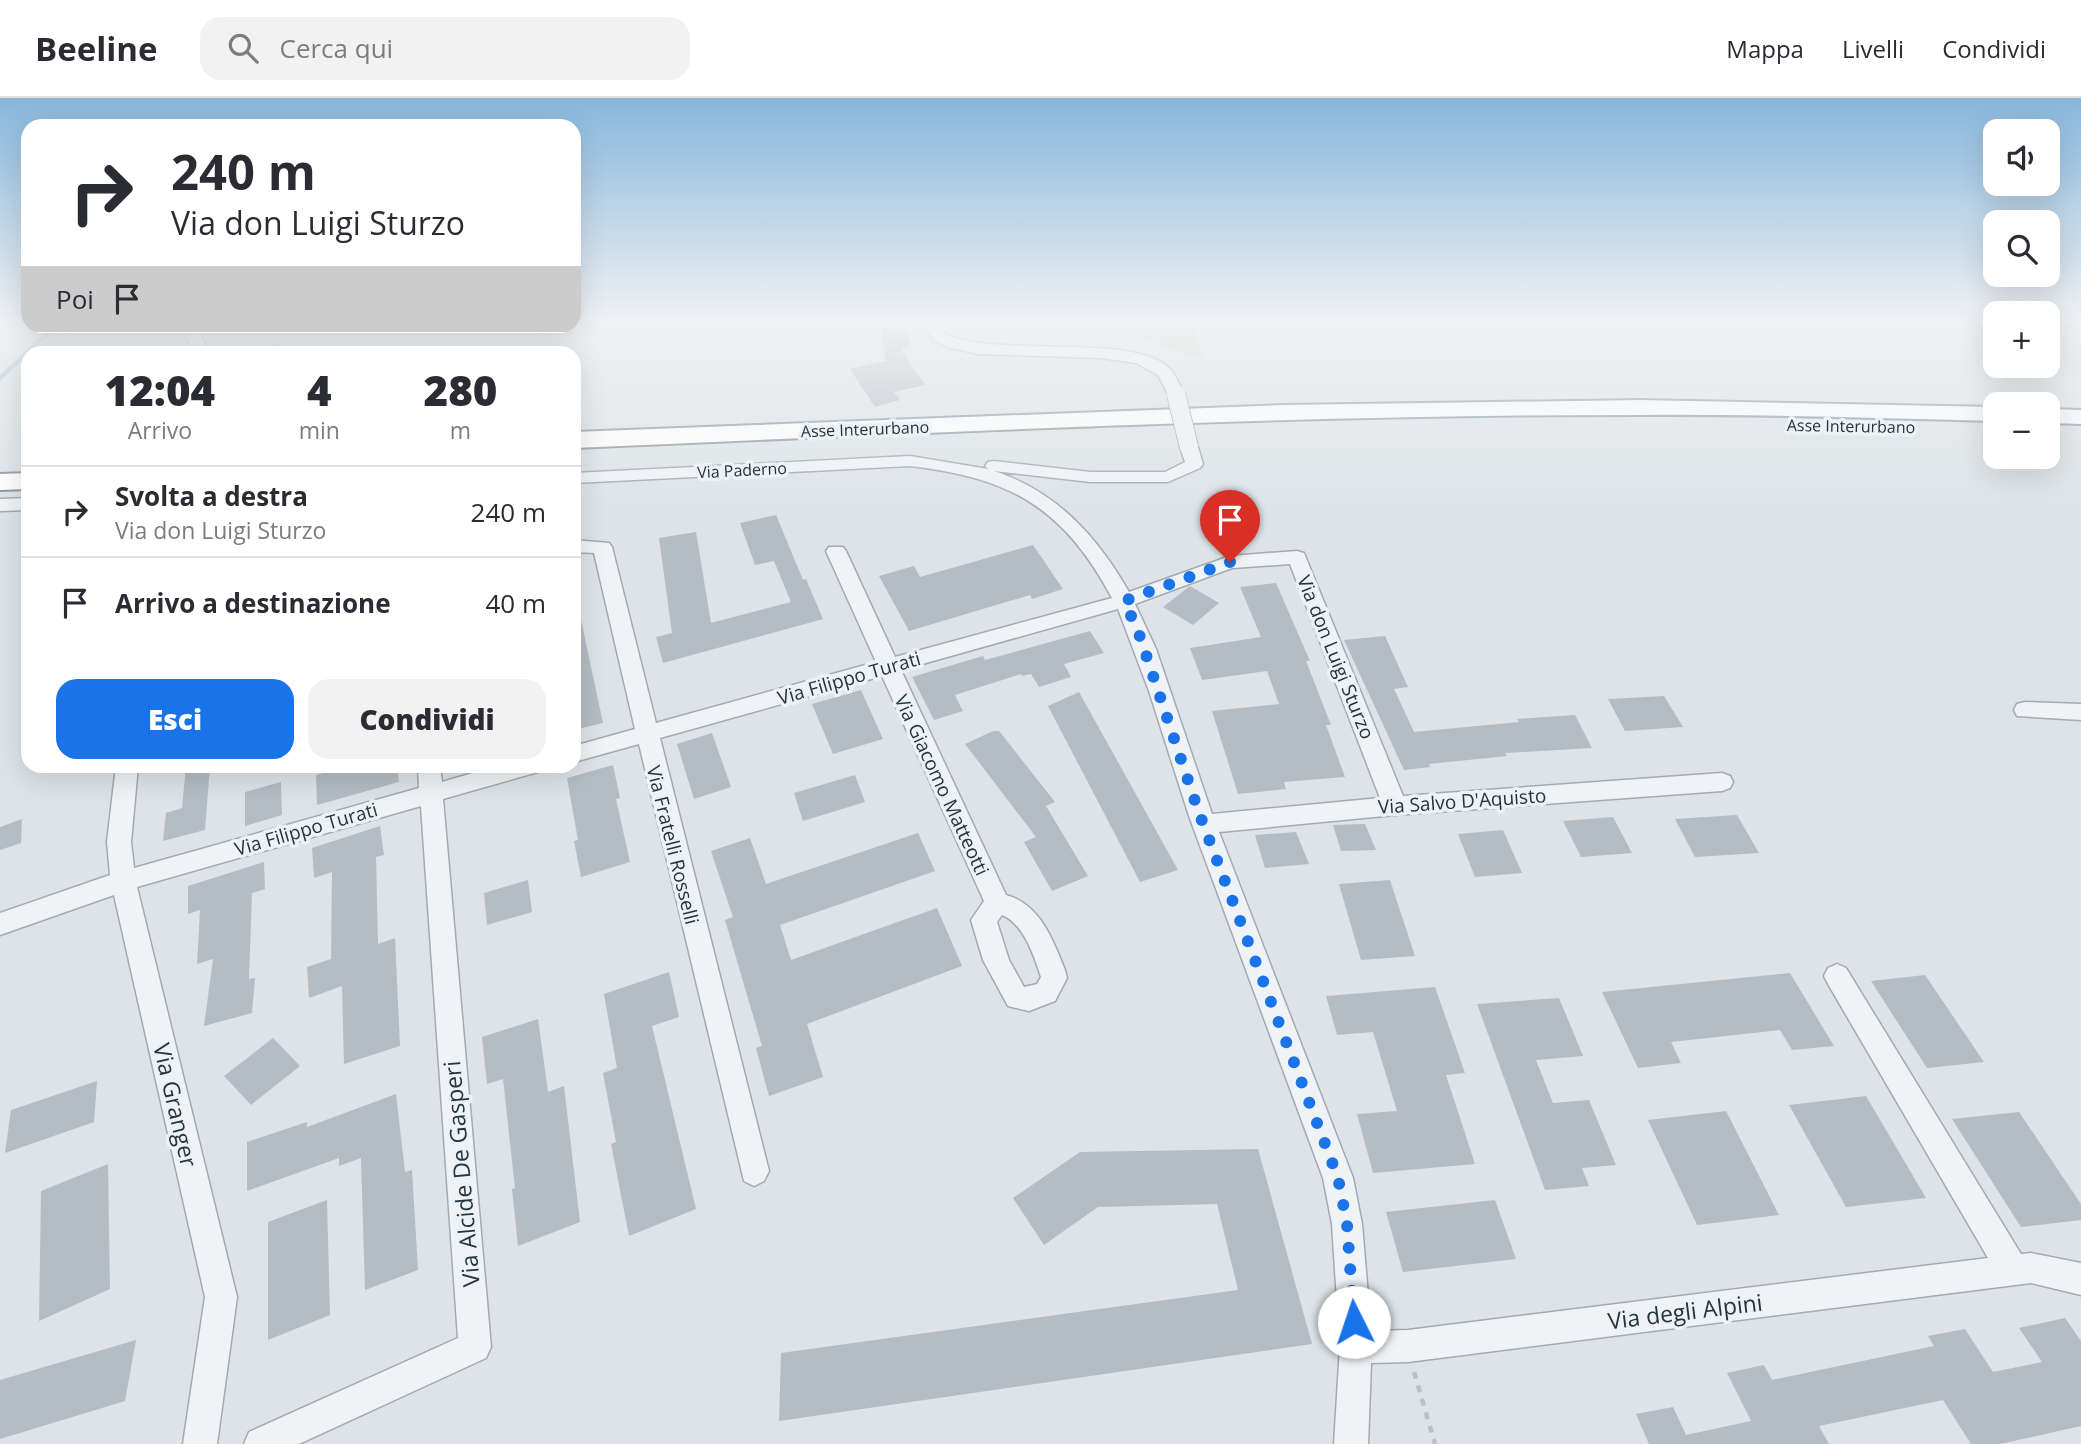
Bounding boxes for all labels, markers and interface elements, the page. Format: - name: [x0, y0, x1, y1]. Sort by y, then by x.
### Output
- search box: [200, 17, 690, 80]
- text: Beeline: [35, 26, 158, 71]
- icon: search: [224, 29, 262, 67]
- text: Cerca qui: [280, 30, 393, 66]
- text: Mappa: [1726, 32, 1804, 65]
- text: Livelli: [1842, 32, 1904, 65]
- text: Condividi: [1942, 32, 2046, 65]
- map controls: [1983, 119, 2060, 469]
- button: sound: [1983, 119, 2060, 196]
- text: 240 m: [171, 138, 316, 204]
- icon: right: [56, 147, 147, 238]
- text: Via don Luigi Sturzo: [171, 201, 465, 244]
- button: search: [1983, 210, 2060, 287]
- icon: arrive: [108, 280, 146, 318]
- text: Poi: [56, 281, 94, 317]
- button: +: [1983, 301, 2060, 378]
- text: 12:04: [105, 361, 215, 418]
- text: 4: [307, 361, 332, 418]
- text: 280: [424, 361, 497, 418]
- button: −: [1983, 392, 2060, 469]
- text: Arrivo: [128, 414, 192, 446]
- text: min: [299, 414, 340, 446]
- text: m: [450, 414, 471, 446]
- street label: Asse Interurbano: [1787, 414, 1915, 438]
- street label: Asse Interurbano: [800, 416, 930, 442]
- street label: Via Paderno: [697, 457, 787, 483]
- text: Svolta a destra: [115, 478, 308, 514]
- pin: [1200, 490, 1260, 562]
- icon: right: [56, 493, 94, 531]
- text: 240 m: [471, 494, 546, 530]
- icon: arrive: [1211, 501, 1249, 539]
- text: Via don Luigi Sturzo: [115, 514, 326, 546]
- street label: Via don Luigi Sturzo: [1291, 571, 1381, 743]
- icon: arrive: [56, 584, 94, 622]
- text: Arrivo a destinazione: [115, 585, 391, 621]
- text: 40 m: [485, 585, 546, 621]
- street label: Via Filippo Turati: [775, 645, 923, 711]
- button: Esci: [56, 679, 294, 759]
- button: Condividi: [308, 679, 546, 759]
- street label: Via Giacomo Matteotti: [889, 690, 995, 880]
- street label: Via Fratelli Rosselli: [641, 763, 705, 927]
- street label: Via Salvo D'Aquisto: [1377, 782, 1547, 820]
- street label: Via Filippo Turati: [232, 796, 380, 862]
- street label: Via Granger: [146, 1040, 206, 1171]
- street label: Via Alcide De Gasperi: [435, 1060, 487, 1288]
- position arrow: [1317, 1285, 1391, 1359]
- street label: Via degli Alpini: [1606, 1286, 1764, 1336]

